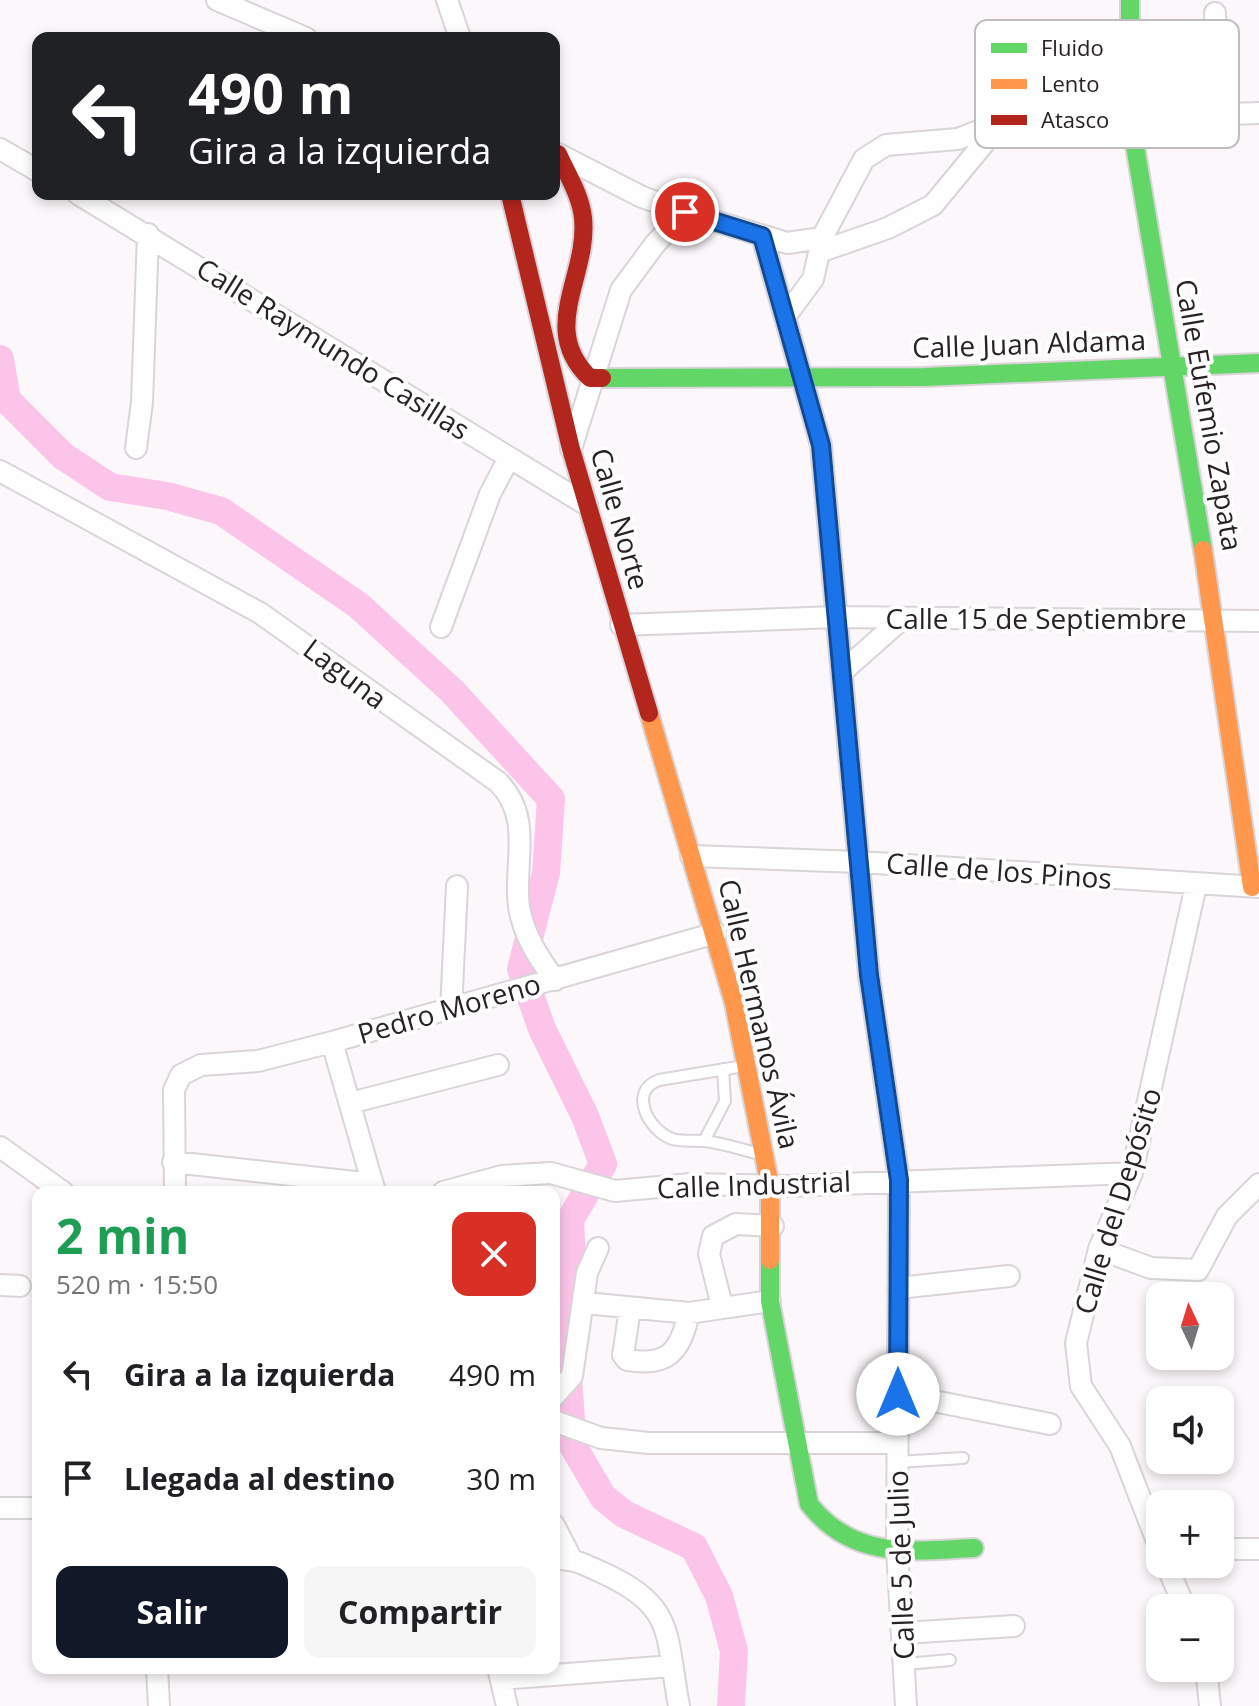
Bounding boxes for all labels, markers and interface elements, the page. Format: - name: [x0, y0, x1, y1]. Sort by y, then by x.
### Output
- legend: [975, 20, 1239, 148]
- text: Fluido: [1041, 32, 1104, 62]
- text: 490 m: [188, 54, 354, 130]
- icon: left: [56, 64, 160, 168]
- text: Lento: [1041, 68, 1099, 98]
- text: Atasco: [1041, 104, 1109, 134]
- text: Gira a la izquierda: [188, 126, 491, 175]
- pin: [651, 178, 719, 246]
- icon: arrive: [663, 190, 707, 234]
- street label: Calle Raymundo Casillas: [190, 248, 477, 448]
- street label: Calle Eufemio Zapata: [1167, 276, 1253, 554]
- street label: Calle Juan Aldama: [911, 320, 1147, 366]
- street label: Calle Norte: [583, 444, 659, 594]
- street label: Calle 15 de Septiembre: [886, 599, 1186, 637]
- street label: Laguna: [296, 629, 395, 717]
- street label: Calle de los Pinos: [885, 843, 1113, 897]
- street label: Calle Hermanos Ávila: [710, 875, 809, 1152]
- street label: Pedro Moreno: [353, 964, 545, 1052]
- street label: Calle del Depósito: [1065, 1083, 1170, 1319]
- street label: Calle Industrial: [656, 1162, 852, 1206]
- text: 2 min: [56, 1203, 189, 1268]
- button: close: [452, 1212, 536, 1296]
- text: 520 m · 15:50: [56, 1266, 218, 1302]
- north arrow: [1146, 1282, 1234, 1370]
- map controls: [1146, 1282, 1234, 1682]
- icon: left: [56, 1352, 100, 1396]
- position arrow: [856, 1352, 940, 1436]
- text: Gira a la izquierda: [124, 1354, 396, 1395]
- text: 490 m: [449, 1354, 536, 1395]
- button: sound: [1146, 1386, 1234, 1474]
- icon: arrive: [56, 1456, 100, 1500]
- text: Llegada al destino: [124, 1458, 395, 1499]
- text: 30 m: [466, 1458, 536, 1499]
- street label: Calle 5 de Julio: [878, 1470, 922, 1660]
- button: +: [1146, 1490, 1234, 1578]
- button: Salir: [56, 1566, 288, 1658]
- button: Compartir: [304, 1566, 536, 1658]
- button: −: [1146, 1594, 1234, 1682]

